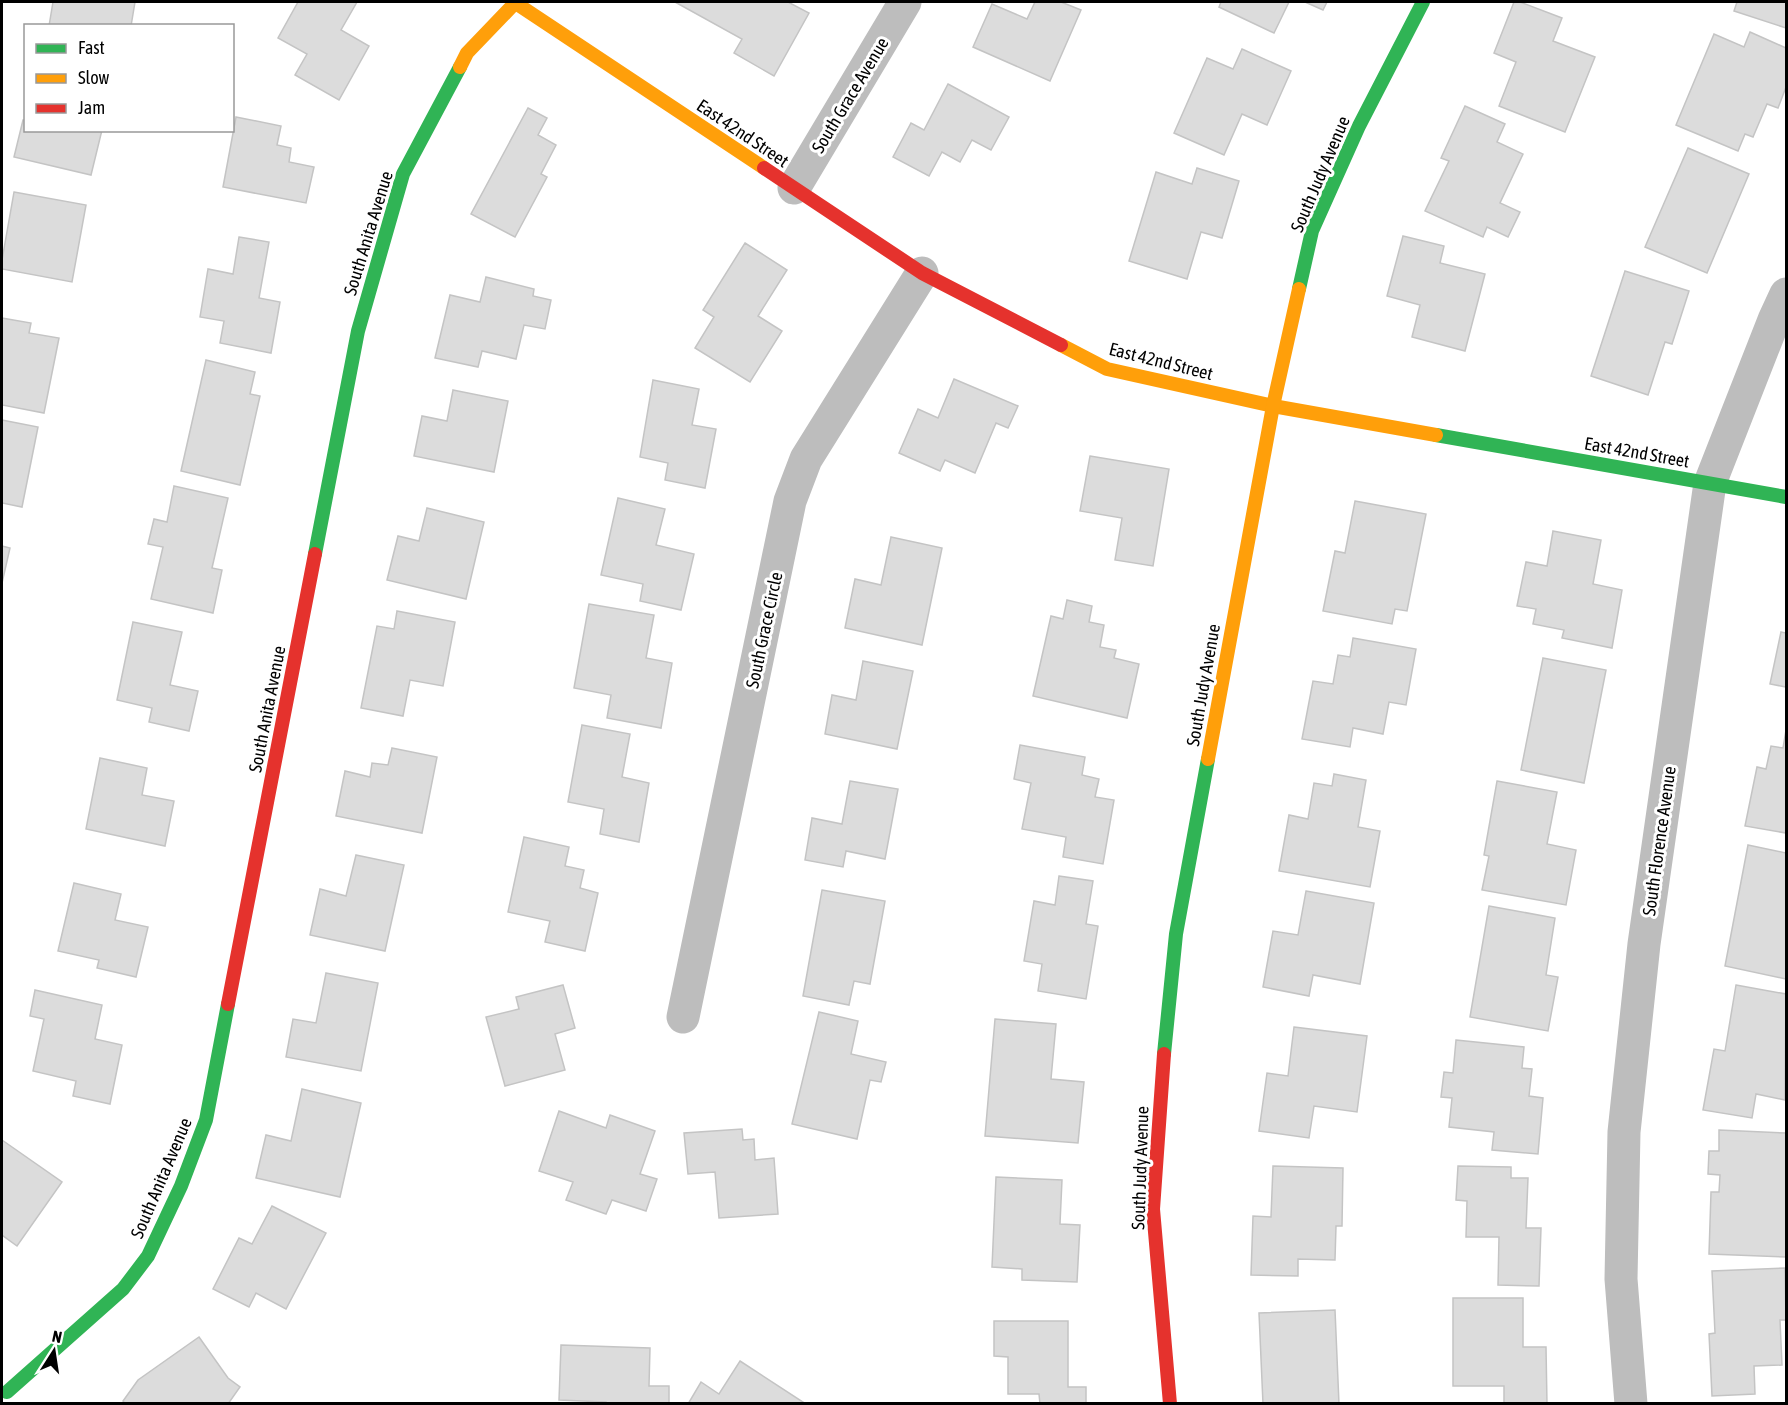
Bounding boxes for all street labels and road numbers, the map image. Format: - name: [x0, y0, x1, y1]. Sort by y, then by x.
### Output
- street label: South Grace Avenue: [807, 33, 893, 157]
- street label: East 42nd Street: [693, 95, 793, 171]
- street label: South Judy Avenue: [1286, 113, 1354, 235]
- street label: South Anita Avenue: [339, 168, 397, 298]
- street label: East 42nd Street: [1107, 338, 1215, 384]
- street label: East 42nd Street: [1583, 432, 1691, 472]
- street label: South Grace Circle: [741, 570, 787, 690]
- street label: South Judy Avenue: [1182, 622, 1224, 748]
- street label: South Anita Avenue: [244, 644, 290, 774]
- street label: South Florence Avenue: [1638, 765, 1680, 917]
- street label: South Judy Avenue: [1127, 1106, 1153, 1230]
- street label: South Anita Avenue: [126, 1115, 196, 1241]

